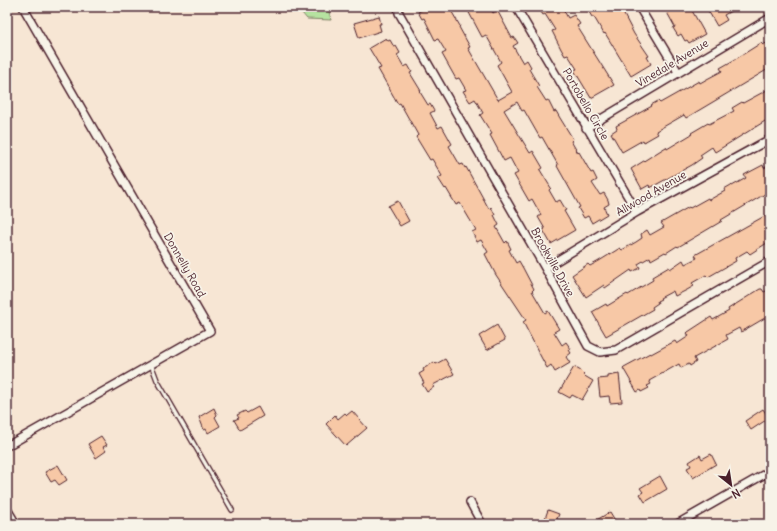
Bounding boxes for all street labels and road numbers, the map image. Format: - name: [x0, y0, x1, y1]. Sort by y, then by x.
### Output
- street label: Vinedale Avenue: [633, 36, 711, 90]
- street label: Portobello Circle: [560, 66, 612, 143]
- street label: Allwood Avenue: [613, 167, 689, 219]
- street label: Brookville Drive: [528, 225, 578, 299]
- street label: Donnelly Road: [161, 230, 209, 300]

